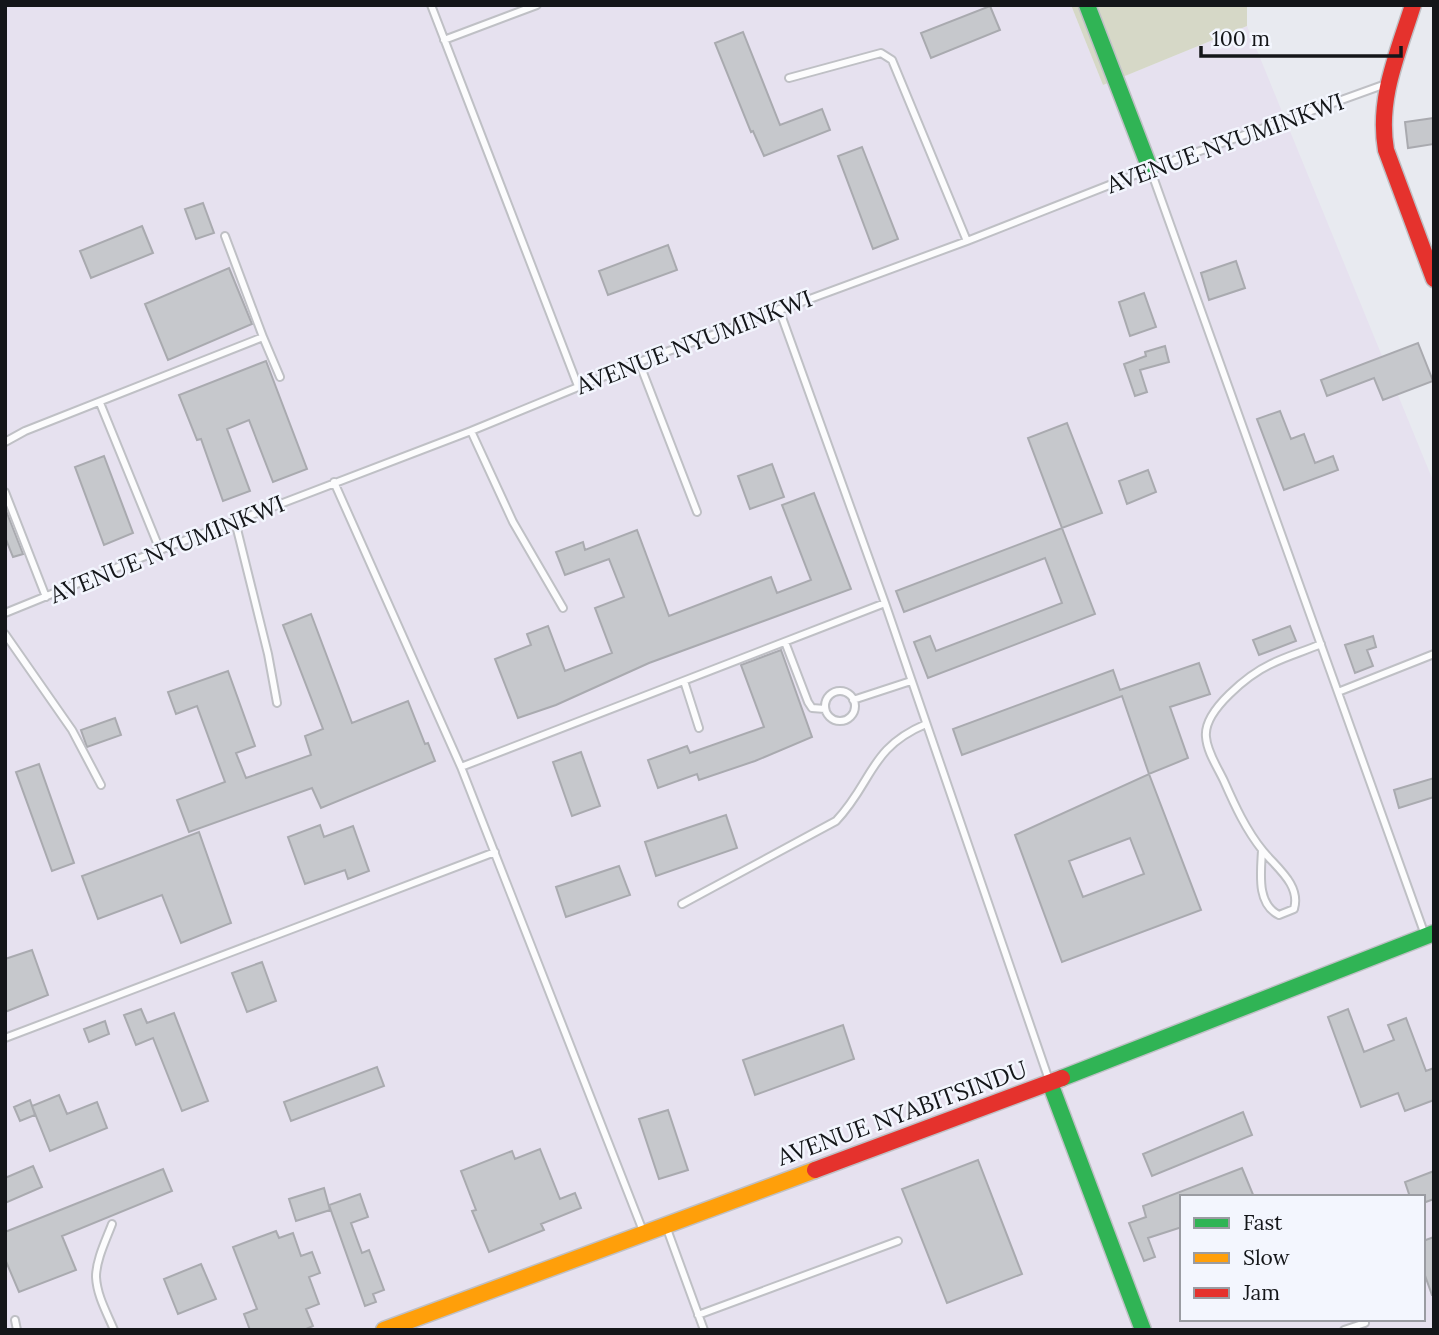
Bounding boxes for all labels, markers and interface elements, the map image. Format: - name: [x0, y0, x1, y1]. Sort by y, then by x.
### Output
- scale bar: [1201, 14, 1400, 58]
- text: 100 m: [1212, 25, 1270, 52]
- street label: AVENUE NYUMINKWI: [1101, 86, 1348, 201]
- street label: AVENUE NYUMINKWI: [571, 283, 816, 402]
- street label: AVENUE NYUMINKWI: [44, 488, 289, 611]
- street label: AVENUE NYABITSINDU: [772, 1053, 1031, 1173]
- legend: [1180, 1195, 1425, 1321]
- text: Fast: [1243, 1209, 1283, 1236]
- text: Slow: [1243, 1244, 1290, 1271]
- text: Jam: [1242, 1279, 1280, 1306]

